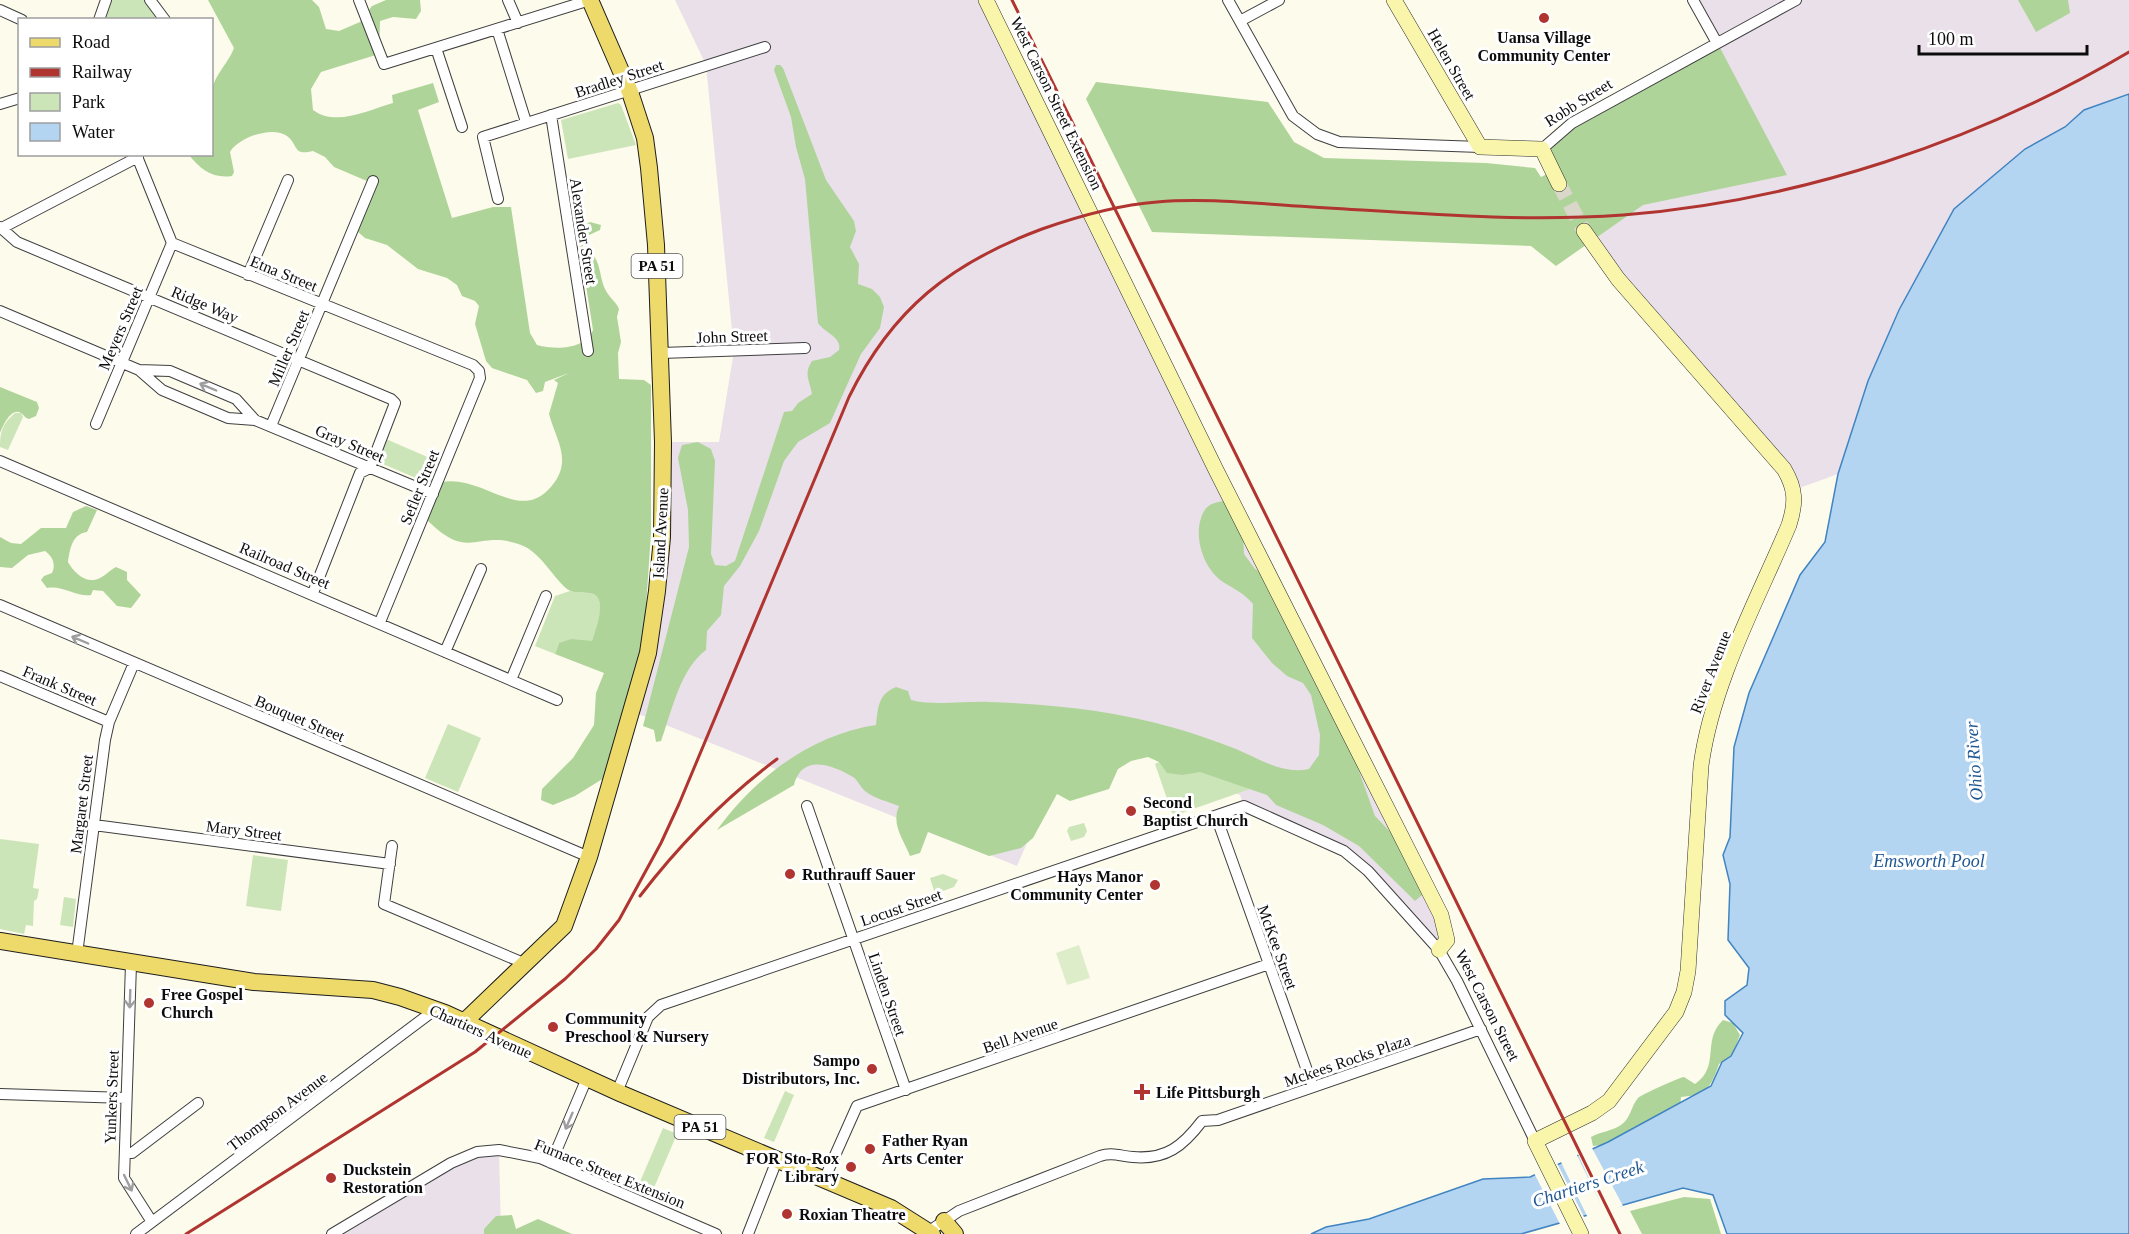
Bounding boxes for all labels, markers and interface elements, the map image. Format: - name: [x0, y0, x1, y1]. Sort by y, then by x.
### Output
- marker: Uansa Village Community Center: [1537, 11, 1551, 25]
- street label: West Carson Street Extension: [1007, 14, 1106, 192]
- legend: [18, 18, 213, 156]
- scale bar: [1919, 18, 2087, 56]
- street label: Helen Street: [1424, 26, 1479, 103]
- place label: Uansa Village Community Center: [1478, 29, 1610, 65]
- text: 100 m: [1928, 29, 1974, 49]
- text: Road: [72, 32, 110, 52]
- street label: Bradley Street: [573, 56, 666, 102]
- text: Railway: [72, 62, 132, 82]
- street label: Robb Street: [1542, 75, 1615, 130]
- text: Park: [72, 92, 105, 112]
- text: Water: [72, 122, 115, 142]
- street label: Alexander Street: [567, 176, 600, 286]
- street label: Etna Street: [248, 252, 320, 295]
- road number: PA 51: [632, 254, 682, 278]
- street label: Meyers Street: [95, 283, 147, 373]
- street label: Ridge Way: [168, 283, 241, 327]
- street label: Miller Street: [265, 307, 312, 389]
- street label: John Street: [696, 327, 769, 346]
- one-way arrow: [199, 381, 217, 392]
- street label: Gray Street: [312, 421, 387, 467]
- street label: Sefler Street: [397, 447, 442, 527]
- street label: Island Avenue: [650, 487, 671, 579]
- street label: Railroad Street: [237, 539, 333, 592]
- street label: River Avenue: [1687, 628, 1734, 716]
- one-way arrow: [72, 634, 90, 645]
- street label: Frank Street: [20, 662, 100, 709]
- street label: Bouquet Street: [252, 692, 348, 746]
- water label: Ohio River: [1961, 720, 1987, 801]
- street label: Margaret Street: [67, 753, 97, 855]
- place label: Second Baptist Church: [1143, 794, 1248, 830]
- marker: Second Baptist Church: [1124, 804, 1138, 818]
- street label: Mary Street: [205, 817, 283, 845]
- water label: Emsworth Pool: [1872, 851, 1985, 871]
- place label: Ruthrauff Sauer: [802, 866, 915, 883]
- marker: Ruthrauff Sauer: [783, 867, 797, 881]
- place label: Hays Manor Community Center: [1010, 868, 1143, 904]
- marker: Hays Manor Community Center: [1148, 878, 1162, 892]
- street label: Locust Street: [858, 885, 945, 929]
- street label: McKee Street: [1254, 903, 1301, 992]
- street label: West Carson Street: [1452, 947, 1523, 1064]
- street label: Linden Street: [865, 950, 910, 1038]
- place label: Free Gospel Church: [161, 986, 243, 1021]
- one-way arrow: [124, 988, 135, 1008]
- marker: Free Gospel Church: [142, 996, 156, 1010]
- street label: Chartiers Avenue: [427, 1001, 535, 1062]
- place label: Community Preschool & Nursery: [565, 1010, 709, 1046]
- street label: Bell Avenue: [980, 1015, 1060, 1056]
- marker: Community Preschool & Nursery: [546, 1020, 560, 1034]
- street label: Mckees Rocks Plaza: [1282, 1031, 1413, 1090]
- street label: Yunkers Street: [101, 1049, 122, 1144]
- place label: Sampo Distributors, Inc.: [742, 1052, 860, 1087]
- marker: Sampo Distributors, Inc.: [865, 1062, 879, 1076]
- street label: Thompson Avenue: [224, 1068, 331, 1155]
- marker: Life Pittsburgh: [1133, 1083, 1151, 1101]
- place label: Life Pittsburgh: [1156, 1084, 1261, 1102]
- one-way arrow: [563, 1111, 574, 1129]
- road number: PA 51: [674, 1115, 726, 1139]
- place label: Father Ryan Arts Center: [882, 1132, 968, 1167]
- street label: Furnace Street Extension: [532, 1135, 688, 1211]
- marker: Father Ryan Arts Center: [863, 1142, 877, 1156]
- place label: FOR Sto-Rox Library: [746, 1150, 839, 1186]
- water label: Chartiers Creek: [1530, 1156, 1647, 1211]
- marker: FOR Sto-Rox Library: [844, 1160, 858, 1174]
- place label: Duckstein Restoration: [343, 1161, 423, 1196]
- marker: Duckstein Restoration: [324, 1171, 338, 1185]
- one-way arrow: [123, 1174, 135, 1192]
- place label: Roxian Theatre: [799, 1206, 906, 1223]
- marker: Roxian Theatre: [780, 1207, 794, 1221]

